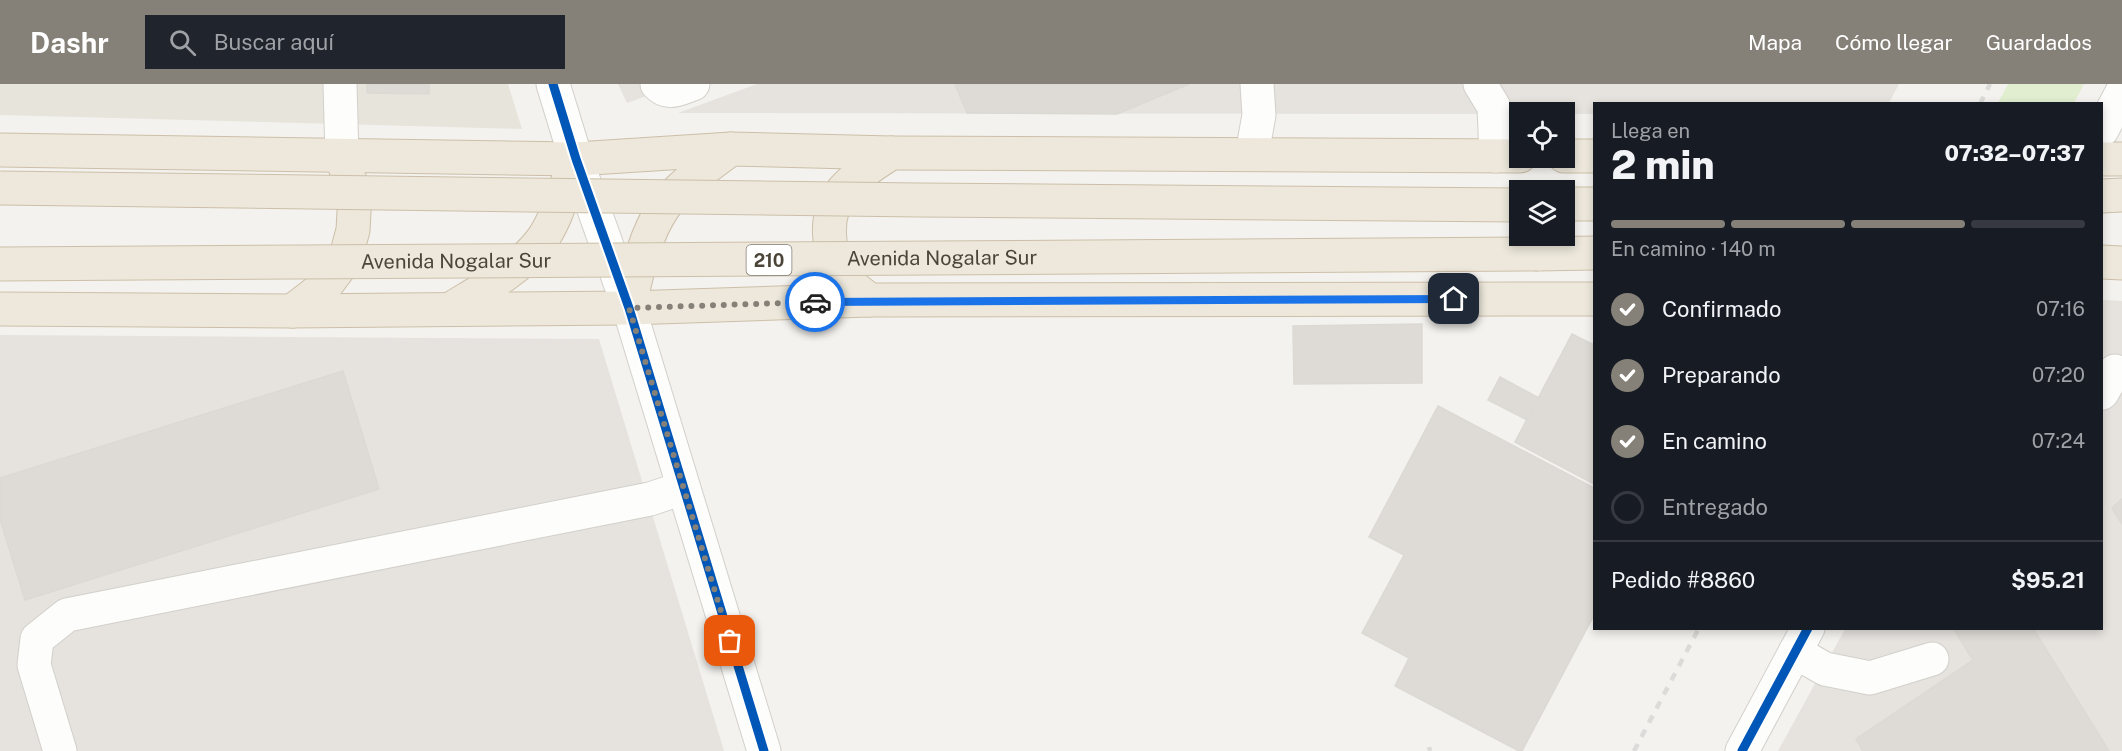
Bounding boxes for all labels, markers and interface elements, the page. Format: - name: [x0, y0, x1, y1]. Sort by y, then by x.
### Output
- search box: [145, 15, 565, 69]
- text: Dashr: [30, 26, 109, 59]
- icon: search: [166, 26, 199, 59]
- text: Buscar aquí: [214, 29, 334, 55]
- text: Mapa: [1748, 30, 1802, 55]
- text: Cómo llegar: [1835, 30, 1953, 55]
- text: Guardados: [1986, 30, 2092, 55]
- map controls: [1509, 102, 1575, 246]
- button: locate: [1509, 102, 1575, 168]
- text: Llega en: [1611, 119, 1690, 143]
- text: 07:32–07:37: [1944, 140, 2085, 166]
- text: 2 min: [1611, 142, 1715, 188]
- button: layers: [1509, 180, 1575, 246]
- text: En camino · 140 m: [1611, 237, 1775, 261]
- road number: 210: [746, 245, 792, 275]
- street label: Avenida Nogalar Sur: [847, 245, 1038, 270]
- street label: Avenida Nogalar Sur: [361, 248, 552, 274]
- courier: [785, 272, 845, 332]
- pin: [1428, 273, 1479, 324]
- icon: home: [1437, 282, 1470, 315]
- icon: car: [799, 286, 832, 319]
- icon: check: [1611, 293, 1644, 326]
- text: Confirmado: [1662, 296, 1781, 322]
- text: 07:16: [2036, 297, 2085, 321]
- icon: check: [1611, 359, 1644, 392]
- text: Preparando: [1662, 362, 1781, 388]
- text: 07:20: [2032, 363, 2085, 387]
- icon: check: [1611, 425, 1644, 458]
- text: En camino: [1662, 428, 1767, 454]
- text: 07:24: [2032, 429, 2085, 453]
- text: Entregado: [1662, 494, 1768, 520]
- text: Pedido #8860: [1611, 567, 1755, 593]
- text: $95.21: [2011, 567, 2085, 593]
- pin: [704, 615, 755, 666]
- icon: bag: [713, 624, 746, 657]

